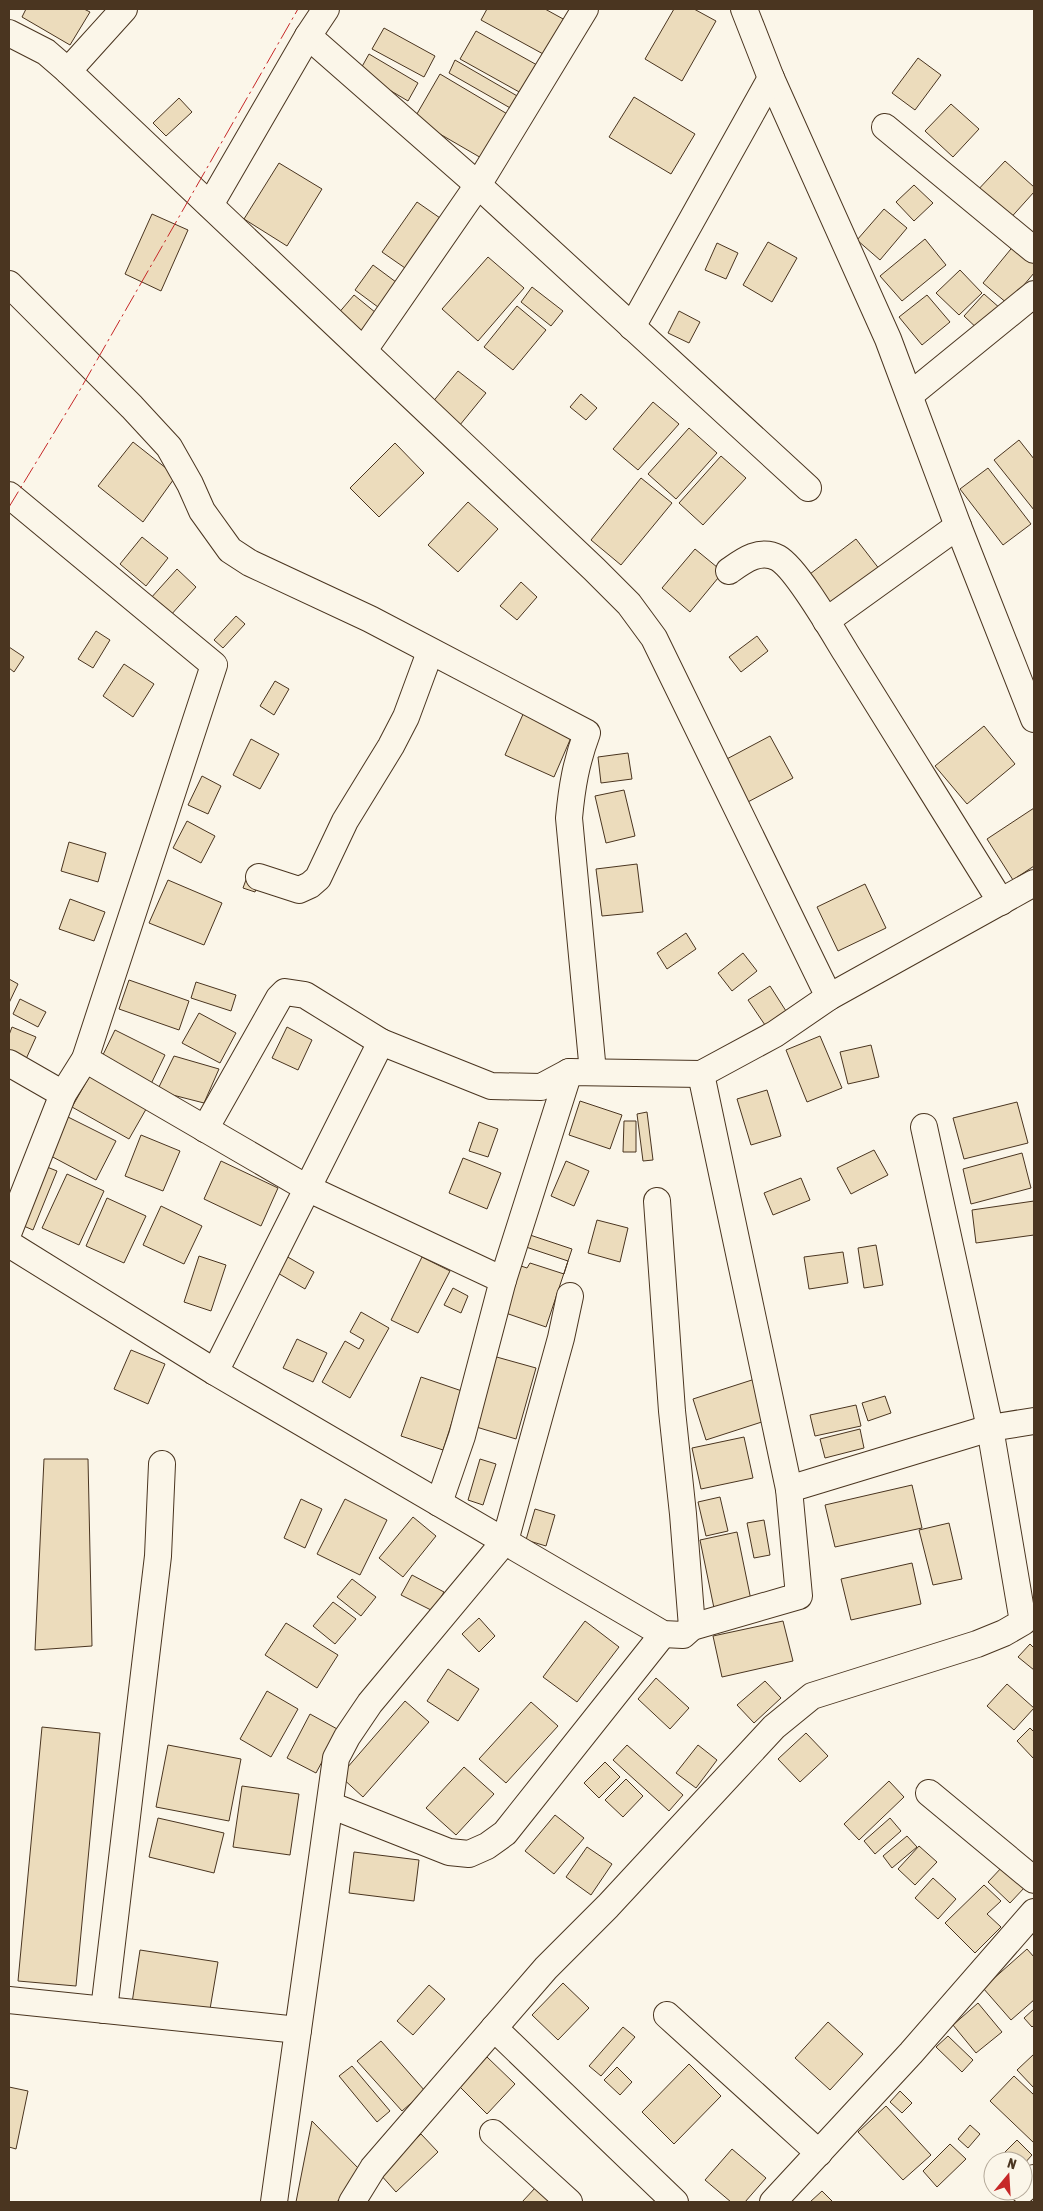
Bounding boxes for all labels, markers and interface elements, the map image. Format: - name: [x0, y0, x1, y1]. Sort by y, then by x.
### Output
- north arrow: [983, 2151, 1033, 2201]
- text: N: [1006, 2155, 1018, 2173]

